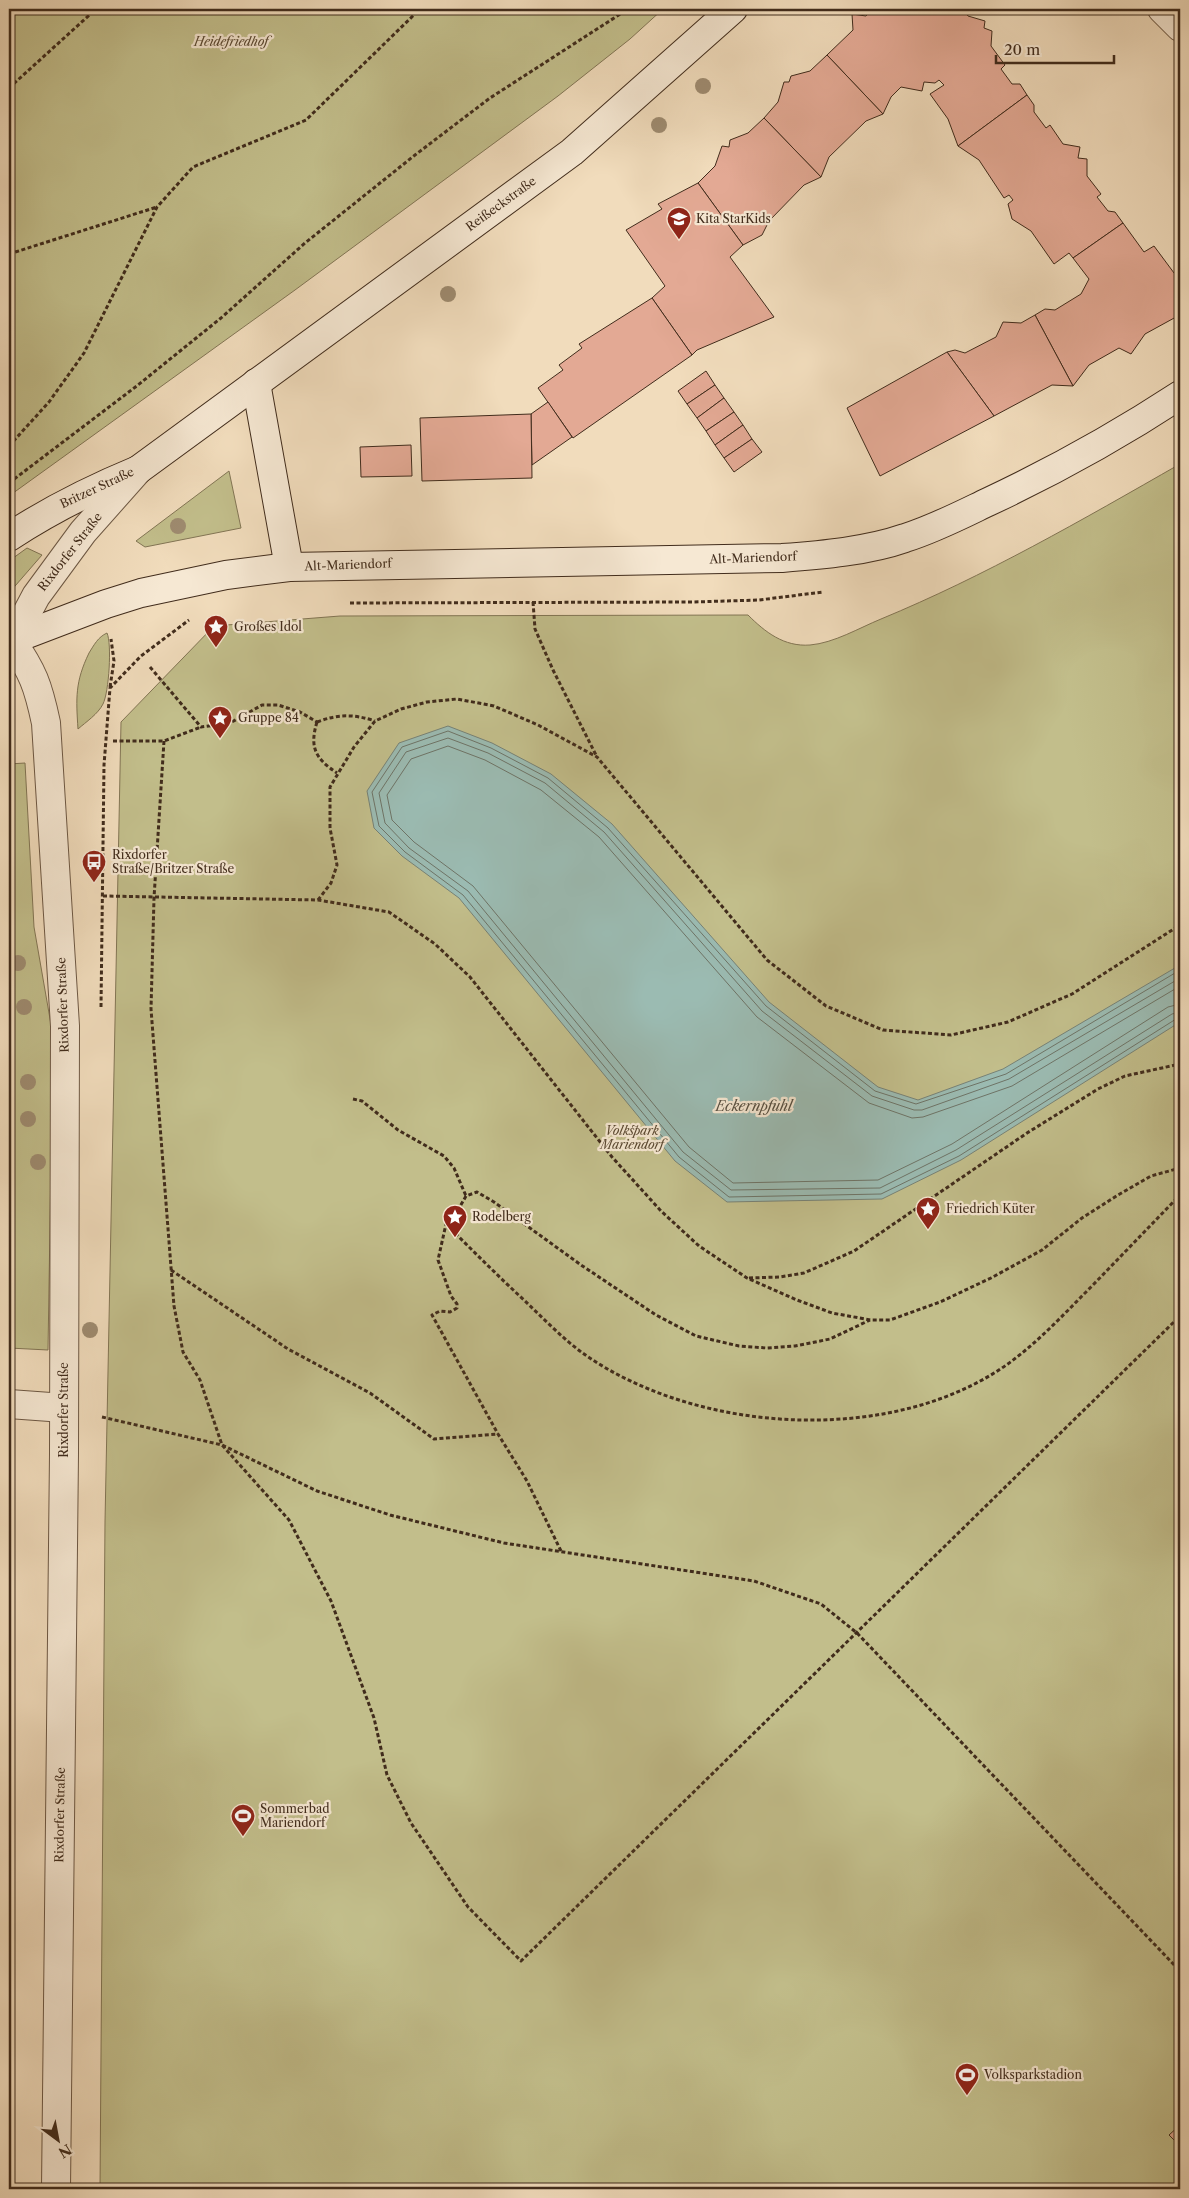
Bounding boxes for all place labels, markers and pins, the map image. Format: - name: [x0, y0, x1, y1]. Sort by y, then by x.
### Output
- school or university icon: Kita StarKids: [666, 206, 692, 240]
- place label: Kita StarKids: [696, 211, 771, 226]
- place icon: Großes Idol: [203, 614, 229, 648]
- place label: Großes Idol: [234, 619, 302, 634]
- place icon: Gruppe 84: [207, 705, 233, 739]
- place label: Gruppe 84: [238, 710, 299, 725]
- place label: Rixdorfer Straße/Britzer Straße: [112, 847, 234, 876]
- bus stop icon: Rixdorfer Straße/Britzer Straße: [81, 849, 107, 883]
- place icon: Friedrich Küter: [915, 1196, 941, 1230]
- place label: Friedrich Küter: [946, 1201, 1035, 1216]
- place icon: Rodelberg: [442, 1204, 468, 1238]
- place label: Rodelberg: [472, 1209, 532, 1224]
- place label: Sommerbad Mariendorf: [260, 1801, 330, 1830]
- sports icon: Sommerbad Mariendorf: [230, 1803, 256, 1837]
- sports icon: Volksparkstadion: [954, 2062, 980, 2096]
- place label: Volksparkstadion: [983, 2067, 1082, 2082]

